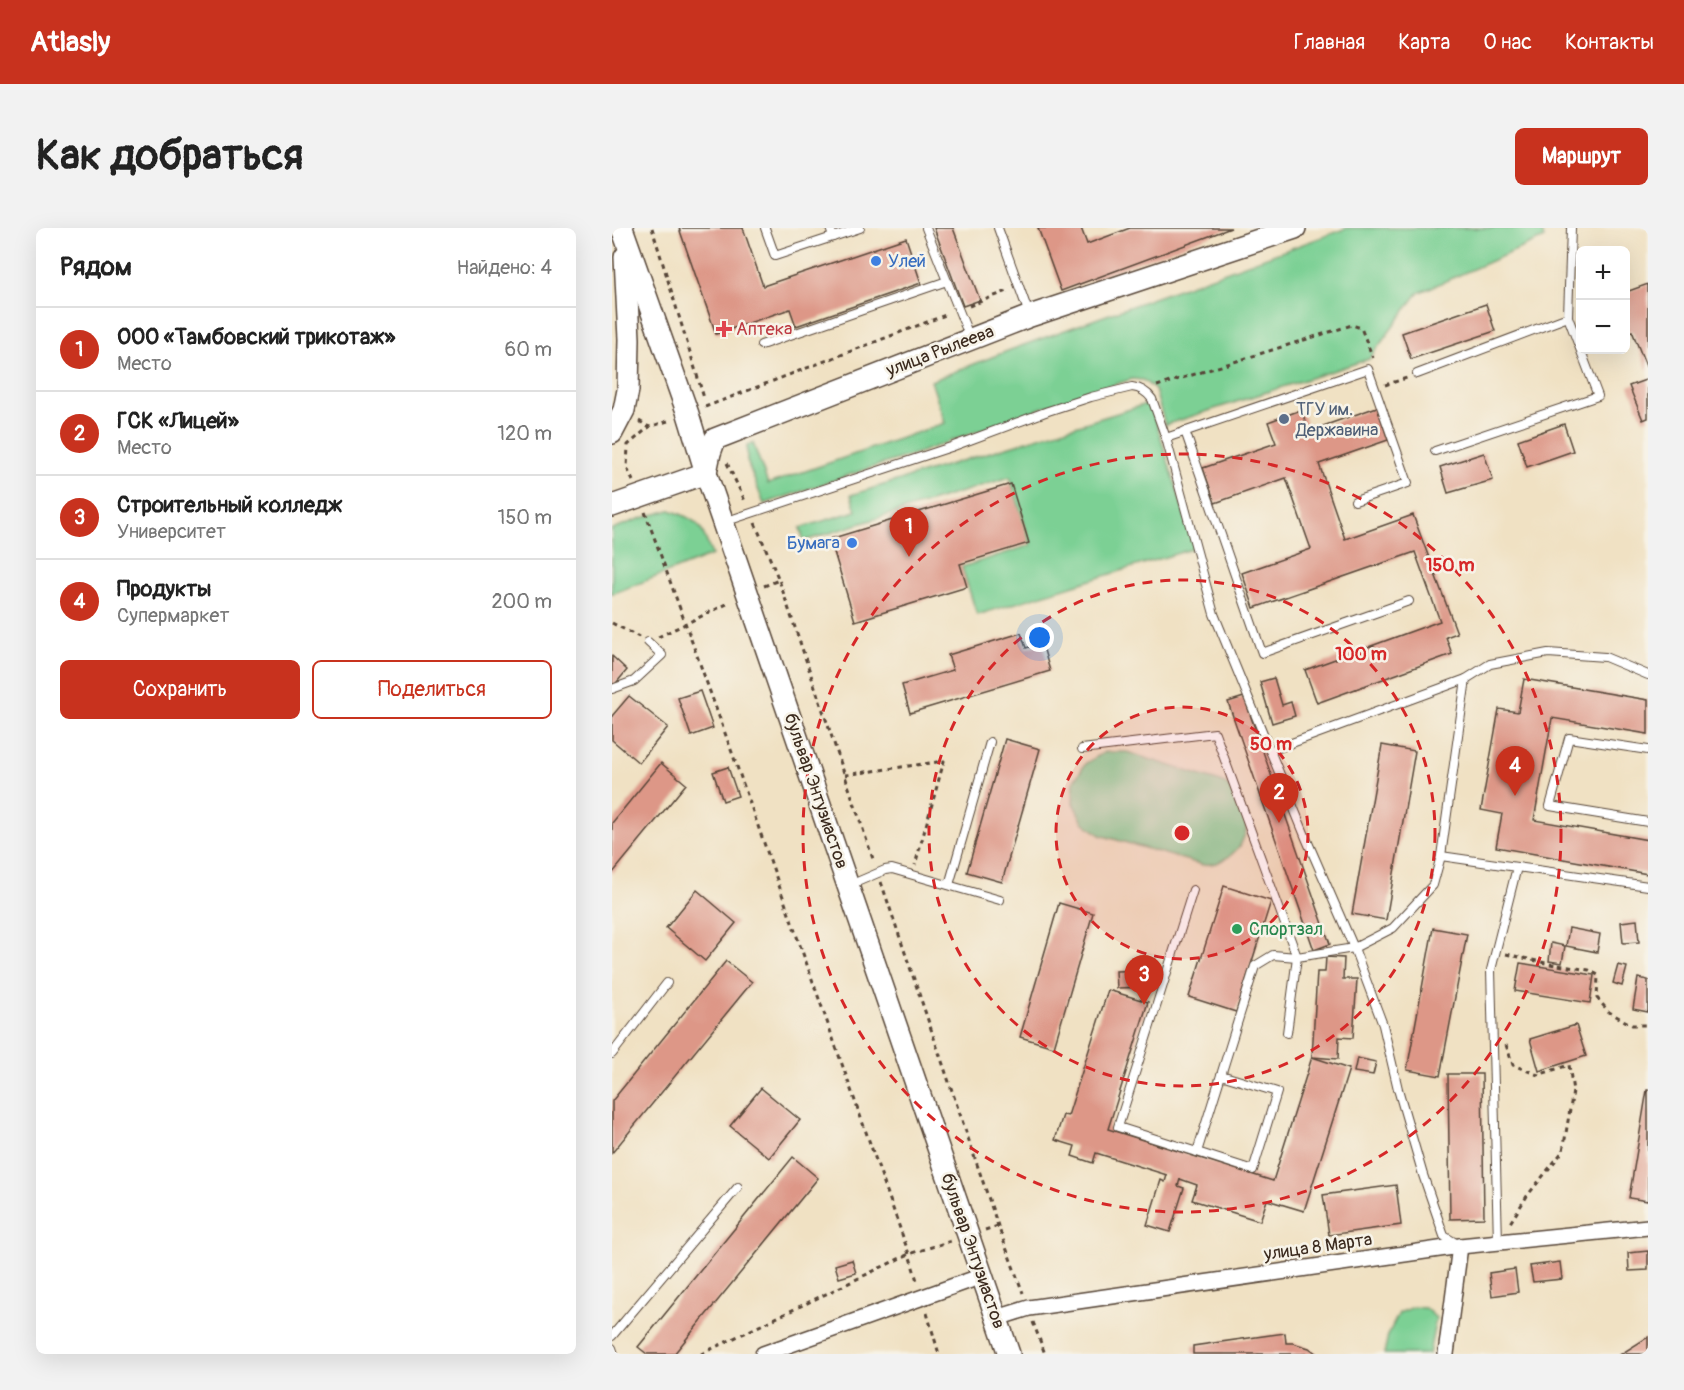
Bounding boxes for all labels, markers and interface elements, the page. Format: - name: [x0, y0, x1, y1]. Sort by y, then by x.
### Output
- text: Atlasly: [30, 25, 110, 60]
- text: Главная: [1294, 29, 1365, 56]
- text: Карта: [1398, 29, 1450, 56]
- text: О нас: [1483, 29, 1532, 56]
- text: Контакты: [1565, 29, 1654, 56]
- button: Маршрут: [1515, 128, 1648, 185]
- text: Как добраться: [36, 130, 303, 182]
- map controls: [1576, 246, 1630, 354]
- button: +: [1576, 246, 1630, 300]
- place label: Улей: [888, 250, 926, 273]
- text: Рядом: [60, 251, 132, 283]
- marker: Улей: [869, 254, 883, 268]
- text: Найдено: 4: [457, 255, 552, 280]
- button: −: [1576, 300, 1630, 354]
- place label: Аптека: [736, 318, 792, 341]
- street label: улица Рылеева: [882, 320, 997, 382]
- marker: Аптека: [717, 322, 731, 336]
- text: ООО «Тамбовский трикотаж»: [117, 323, 395, 351]
- text: 1: [76, 337, 83, 362]
- text: 60 m: [505, 337, 552, 362]
- text: Место: [117, 351, 172, 376]
- place label: ТГУ им. Державина: [1295, 398, 1378, 442]
- text: ГСК «Лицей»: [117, 407, 239, 435]
- marker: ТГУ им. Державина: [1277, 412, 1291, 426]
- text: 2: [74, 421, 85, 446]
- text: 120 m: [497, 421, 552, 446]
- text: Место: [117, 435, 172, 460]
- text: Строительный колледж: [117, 491, 342, 519]
- text: 3: [74, 505, 85, 530]
- text: 150 m: [498, 505, 552, 530]
- pin: 1: [890, 508, 928, 557]
- text: Университет: [117, 519, 226, 544]
- place label: Бумага: [787, 532, 840, 555]
- marker: Бумага: [845, 536, 859, 550]
- text: 150 m: [1426, 554, 1475, 577]
- text: Продукты: [117, 575, 212, 603]
- text: 4: [74, 589, 85, 614]
- text: 200 m: [491, 589, 552, 614]
- text: Супермаркет: [117, 603, 229, 628]
- your location: [1025, 623, 1054, 652]
- text: 100 m: [1335, 643, 1387, 666]
- button: Сохранить: [60, 660, 300, 719]
- button: Поделиться: [312, 660, 552, 719]
- street label: бульвар Энтузиастов: [779, 710, 853, 872]
- text: 50 m: [1250, 733, 1292, 756]
- pin: 4: [1496, 746, 1534, 796]
- pin: 2: [1260, 774, 1298, 823]
- centre of rings: [1172, 823, 1192, 843]
- place label: Спортзал: [1249, 918, 1323, 941]
- marker: Спортзал: [1230, 922, 1244, 936]
- pin: 3: [1124, 956, 1164, 1005]
- street label: бульвар Энтузиастов: [936, 1170, 1010, 1332]
- street label: улица 8 Марта: [1261, 1228, 1374, 1266]

